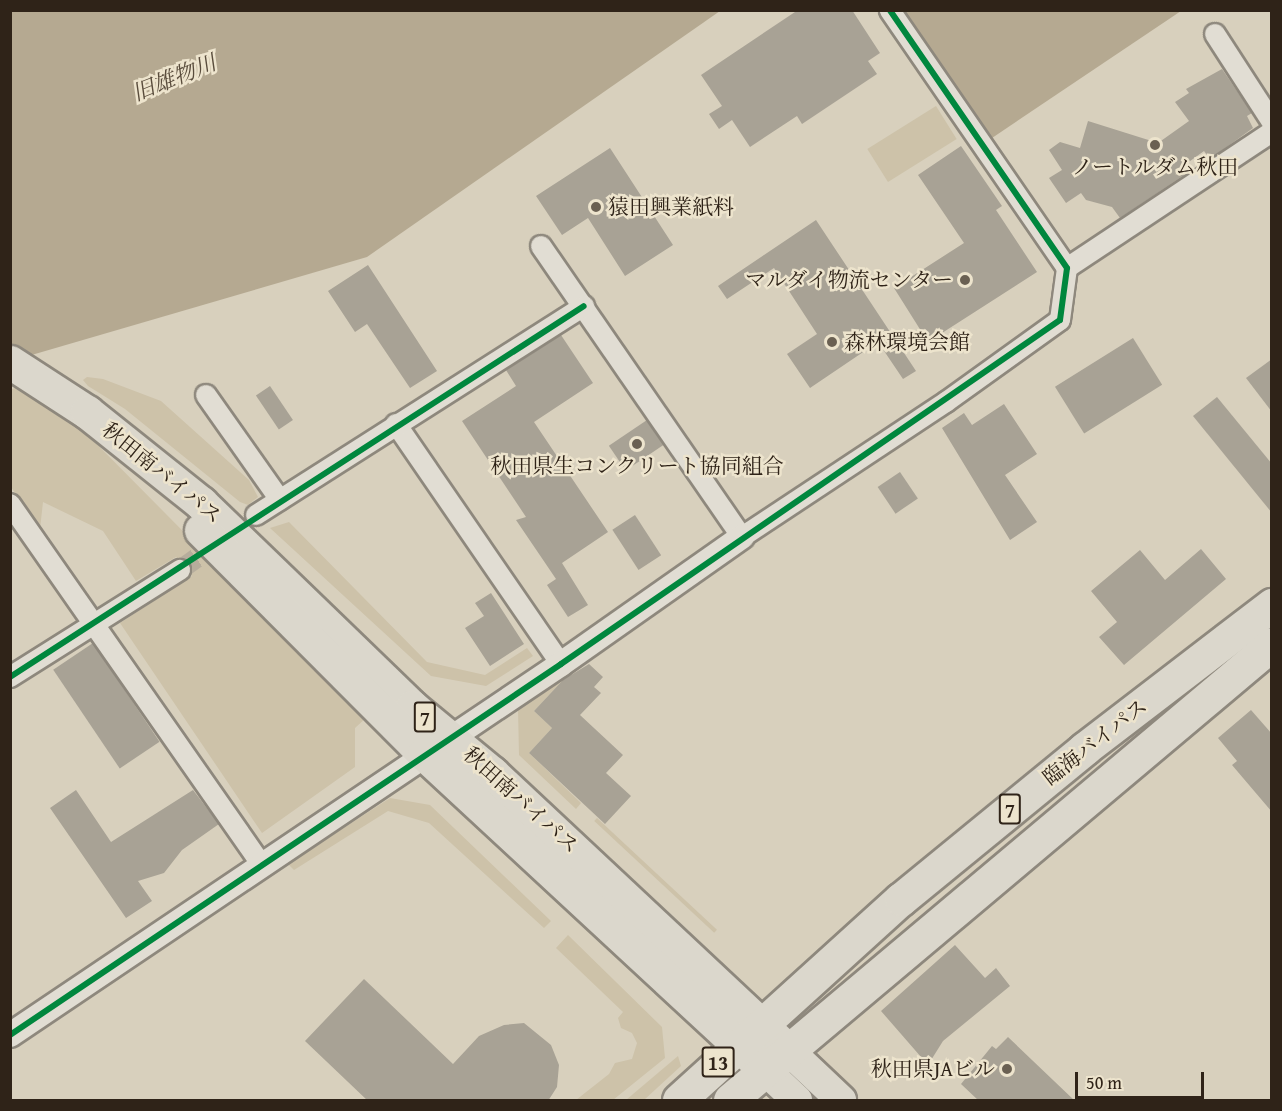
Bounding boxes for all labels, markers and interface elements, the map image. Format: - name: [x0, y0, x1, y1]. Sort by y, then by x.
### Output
- water label: 旧雄物川: [128, 49, 220, 107]
- marker: ノートルダム秋田: [1148, 138, 1162, 152]
- place label: ノートルダム秋田: [1071, 154, 1239, 180]
- place label: 猿田興業紙料: [608, 194, 734, 220]
- marker: 猿田興業紙料: [589, 200, 603, 214]
- place label: マルダイ物流センター: [743, 267, 953, 293]
- marker: マルダイ物流センター: [958, 273, 972, 287]
- place label: 森林環境会館: [844, 329, 970, 355]
- marker: 森林環境会館: [825, 335, 839, 349]
- street label: 秋田南バイパス: [97, 417, 227, 529]
- marker: 秋田県生コンクリート協同組合: [630, 437, 644, 451]
- place label: 秋田県生コンクリート協同組合: [490, 453, 784, 479]
- street label: 臨海バイパス: [1038, 693, 1152, 791]
- road number: 7: [413, 700, 437, 734]
- street label: 秋田南バイパス: [458, 741, 584, 859]
- road number: 7: [998, 792, 1022, 826]
- road number: 13: [702, 1045, 734, 1079]
- place label: 秋田県JAビル: [871, 1056, 995, 1082]
- scale bar: [1078, 1060, 1207, 1098]
- marker: 秋田県JAビル: [1000, 1062, 1014, 1076]
- text: 50 m: [1086, 1069, 1122, 1096]

